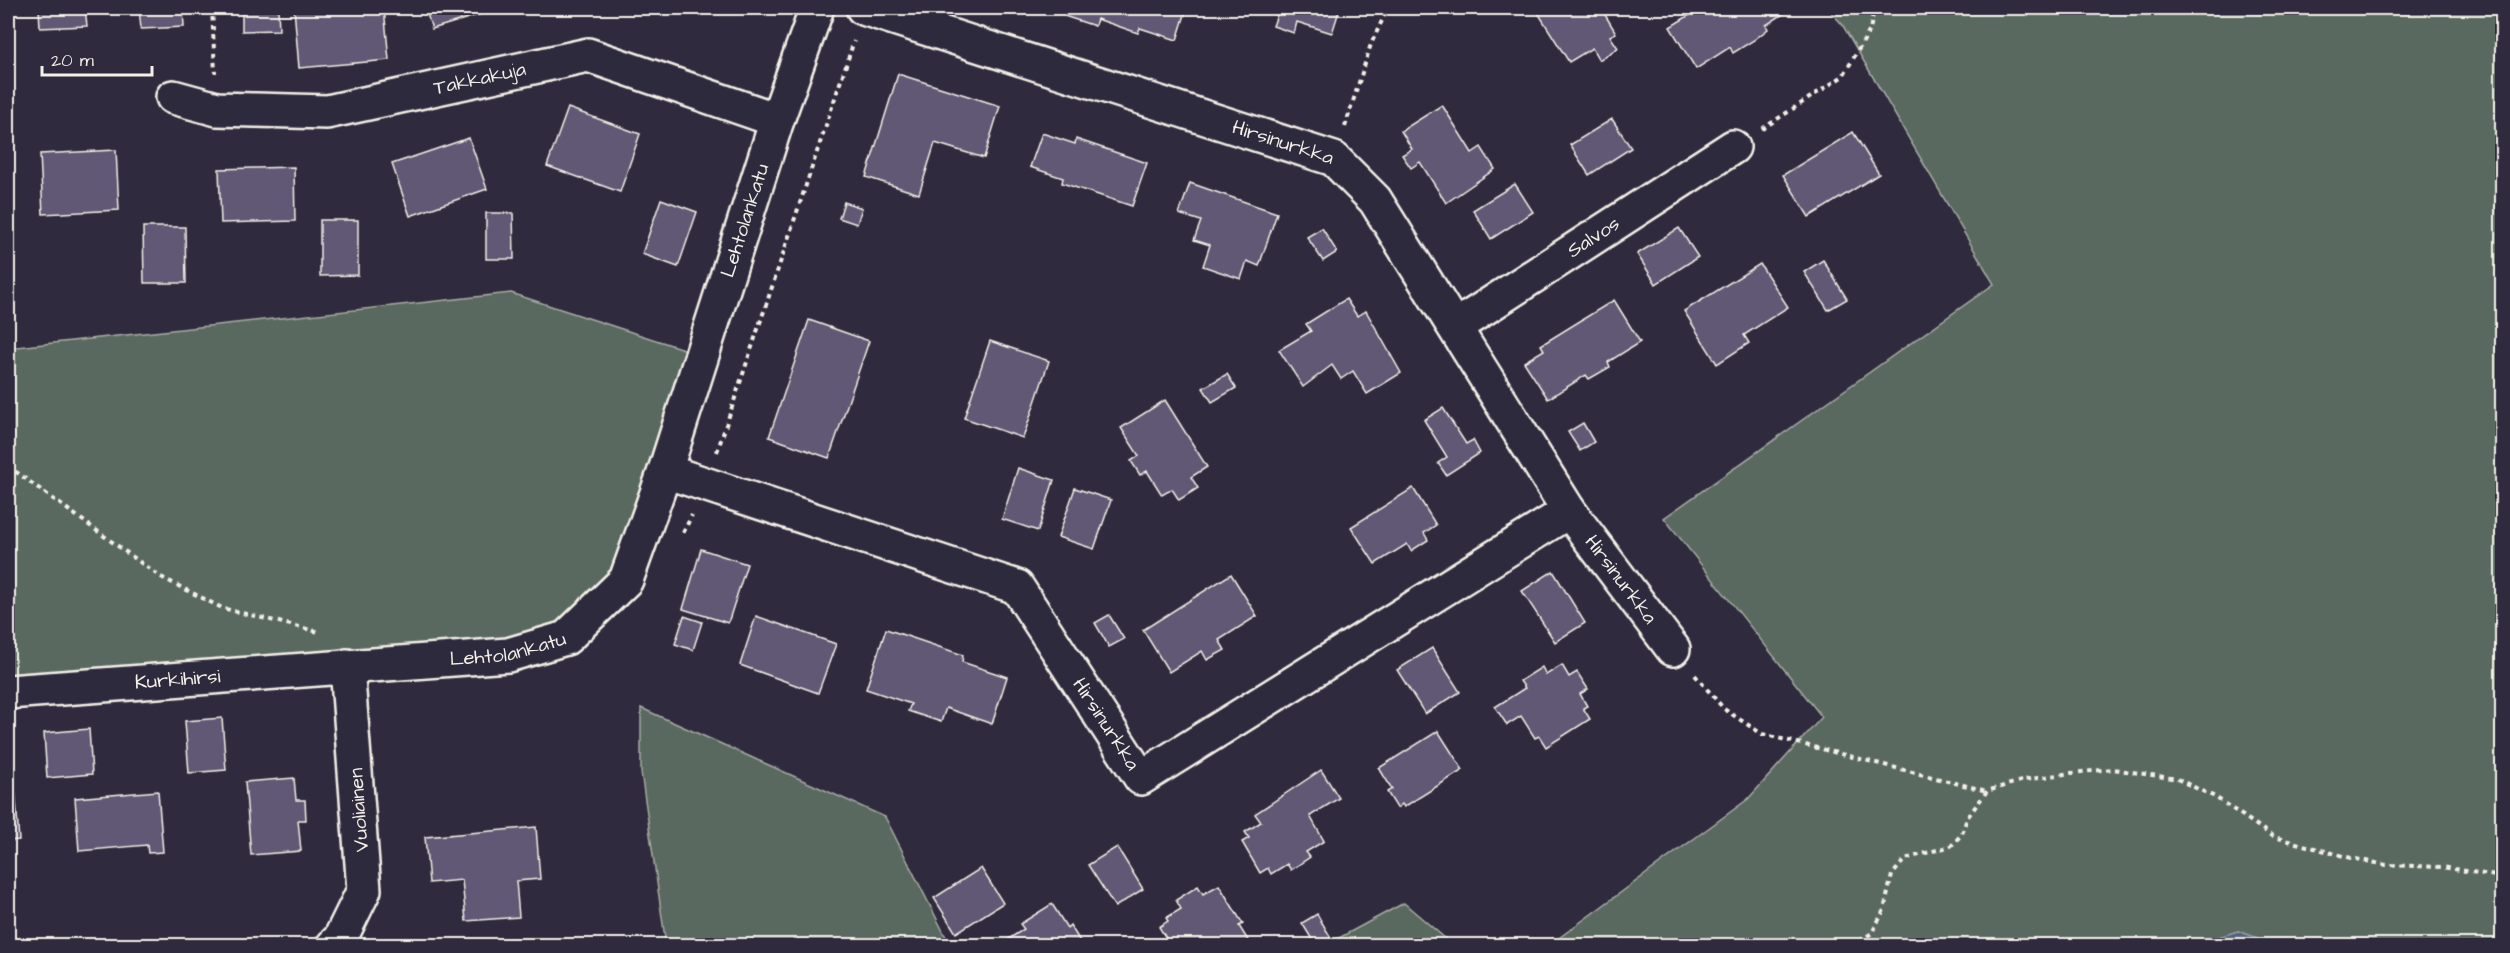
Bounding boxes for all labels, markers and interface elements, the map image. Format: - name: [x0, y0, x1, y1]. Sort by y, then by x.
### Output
- scale bar: [42, 39, 152, 77]
- text: 20 m: [51, 48, 94, 73]
- street label: Takkakuja: [431, 55, 528, 102]
- street label: Hirsinurkka: [1229, 113, 1337, 172]
- street label: Lehtolankatu: [714, 160, 776, 281]
- street label: Salvos: [1562, 210, 1625, 265]
- street label: Hirsinurkka: [1578, 529, 1664, 630]
- street label: Lehtolankatu: [449, 625, 569, 673]
- street label: Kurkihirsi: [134, 662, 221, 697]
- street label: Hirsinurkka: [1066, 672, 1146, 776]
- street label: Vuoliainen: [342, 767, 376, 853]

